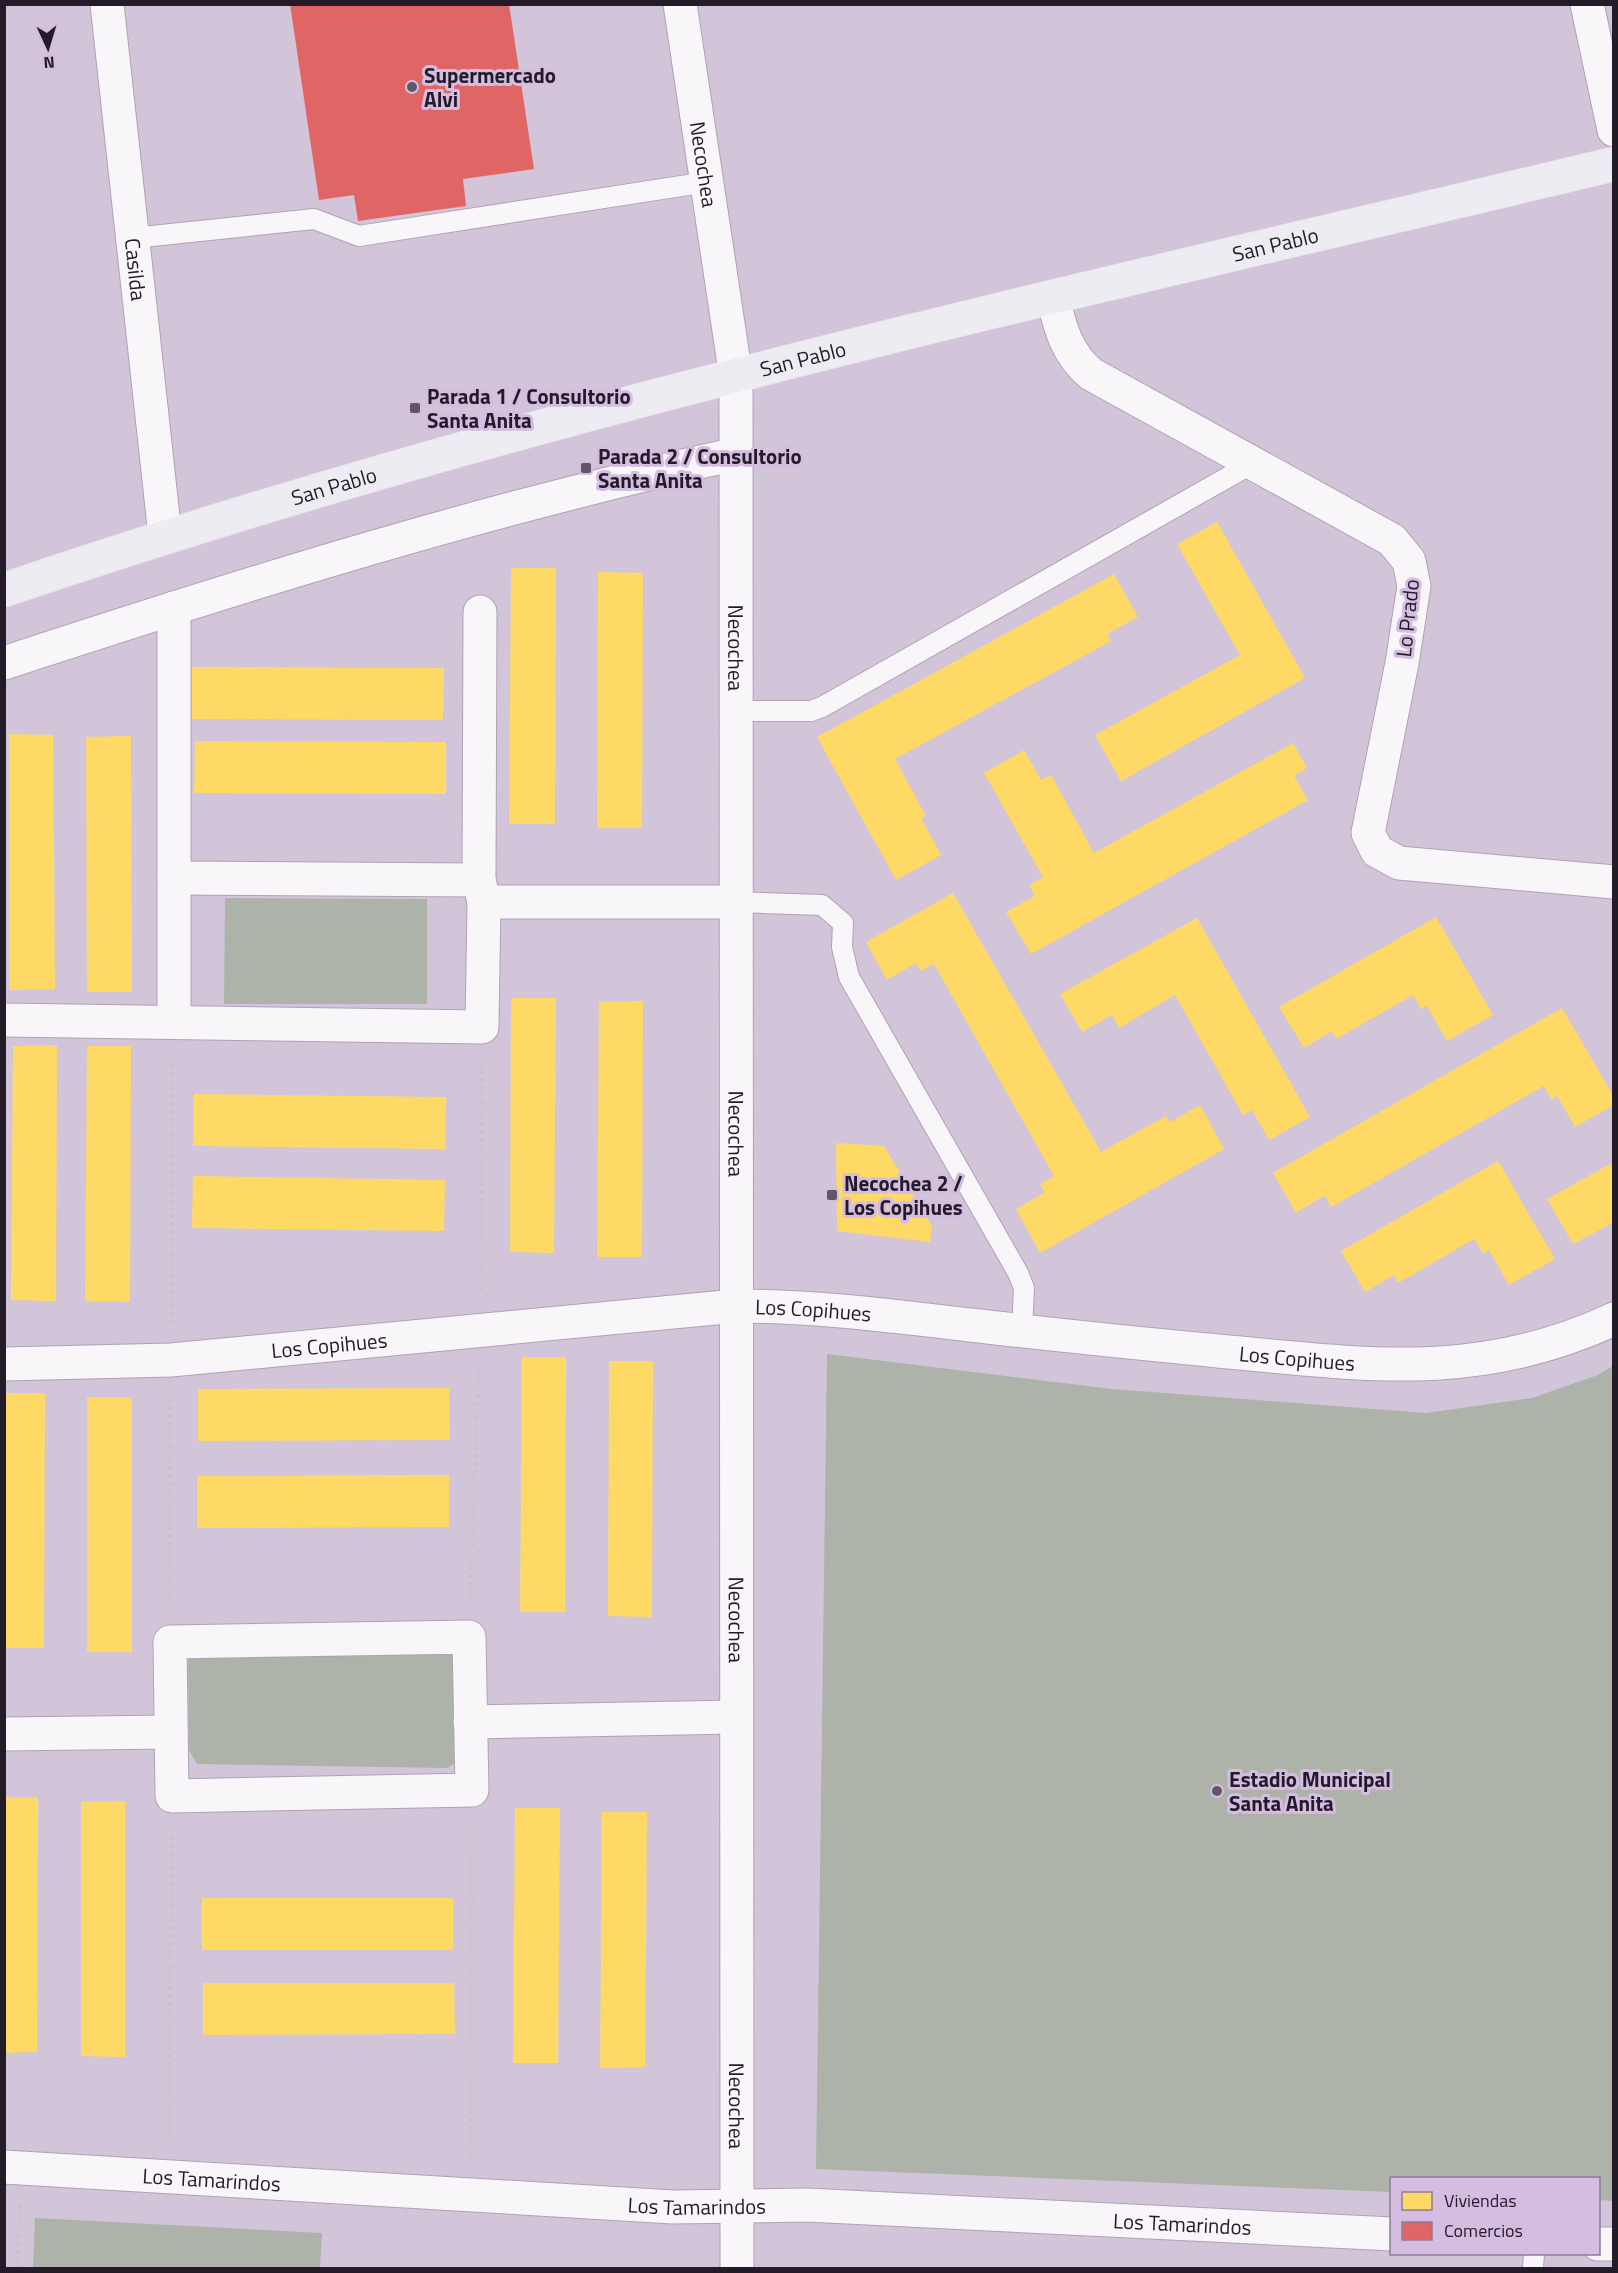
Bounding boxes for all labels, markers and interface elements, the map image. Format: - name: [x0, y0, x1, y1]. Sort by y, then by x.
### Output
- north arrow: [18, 18, 78, 78]
- text: N: [43, 51, 55, 75]
- place label: Supermercado Alvi: [424, 59, 556, 115]
- marker: Supermercado Alvi: [405, 80, 419, 94]
- street label: Necochea: [682, 119, 726, 210]
- street label: San Pablo: [1229, 218, 1322, 270]
- street label: Casilda: [117, 236, 155, 303]
- street label: San Pablo: [756, 332, 849, 385]
- place label: Parada 1 / Consultorio Santa Anita: [427, 380, 631, 436]
- marker: Parada 1 / Consultorio Santa Anita: [408, 401, 422, 415]
- place label: Parada 2 / Consultorio Santa Anita: [598, 440, 802, 496]
- street label: San Pablo: [287, 458, 380, 514]
- marker: Parada 2 / Consultorio Santa Anita: [579, 461, 593, 475]
- street label: Lo Prado: [1387, 577, 1427, 659]
- street label: Necochea: [720, 605, 752, 691]
- street label: Necochea: [720, 1091, 752, 1177]
- place label: Necochea 2 / Los Copihues: [844, 1167, 963, 1223]
- marker: Necochea 2 / Los Copihues: [825, 1188, 839, 1202]
- street label: Los Copihues: [755, 1290, 873, 1330]
- street label: Los Copihues: [270, 1323, 389, 1366]
- street label: Los Copihues: [1238, 1337, 1356, 1379]
- street label: Necochea: [721, 1577, 753, 1663]
- place label: Estadio Municipal Santa Anita: [1229, 1763, 1391, 1819]
- marker: Estadio Municipal Santa Anita: [1210, 1784, 1224, 1798]
- street label: Necochea: [721, 2063, 753, 2149]
- street label: Los Tamarindos: [142, 2159, 282, 2200]
- legend: [1390, 2177, 1600, 2255]
- text: Viviendas: [1444, 2187, 1517, 2214]
- street label: Los Tamarindos: [627, 2188, 766, 2223]
- street label: Los Tamarindos: [1112, 2204, 1252, 2243]
- text: Comercios: [1444, 2217, 1523, 2244]

